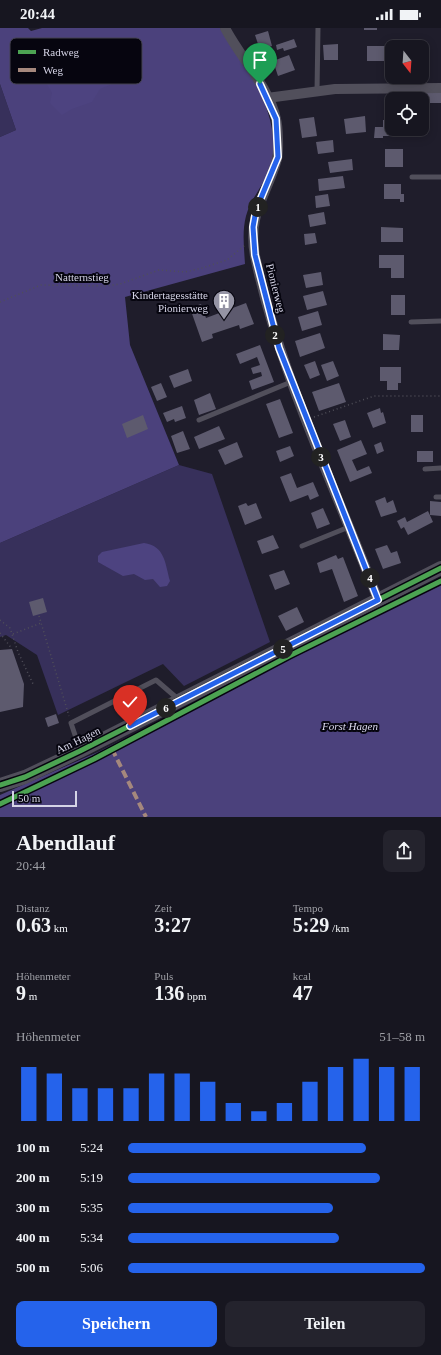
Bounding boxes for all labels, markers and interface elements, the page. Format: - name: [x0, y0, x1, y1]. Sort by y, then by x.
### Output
- text: 20:44: [20, 6, 55, 22]
- legend: [10, 38, 142, 84]
- north arrow: [385, 40, 429, 84]
- map controls: [385, 40, 429, 136]
- pin: [243, 43, 277, 84]
- text: Radweg: [43, 46, 80, 58]
- icon: arrive: [249, 49, 271, 71]
- text: Weg: [43, 64, 63, 76]
- button: locate: [385, 92, 429, 136]
- pin: 1: [248, 197, 268, 217]
- text: 1: [255, 201, 261, 213]
- street label: Pionierweg: [264, 262, 288, 314]
- street label: Natternstieg: [55, 271, 109, 283]
- building icon: Kindertagesstätte Pionierweg: [211, 288, 237, 321]
- place label: Kindertagesstätte Pionierweg: [132, 289, 208, 314]
- pin: 2: [265, 325, 285, 345]
- text: 2: [272, 329, 278, 341]
- pin: 3: [311, 447, 331, 467]
- text: 3: [318, 451, 324, 463]
- pin: 4: [360, 568, 380, 588]
- text: 4: [367, 572, 373, 584]
- pin: 5: [273, 639, 293, 659]
- text: 5: [280, 643, 286, 655]
- pin: [113, 685, 147, 726]
- icon: check: [119, 691, 141, 713]
- pin: 6: [156, 698, 176, 718]
- text: 6: [163, 702, 169, 714]
- park label: Forst Hagen: [321, 720, 378, 732]
- street label: Am Hagen: [54, 724, 103, 756]
- scale bar: [12, 789, 77, 808]
- text: 50 m: [18, 792, 40, 804]
- text: Abendlauf: [16, 830, 115, 855]
- button: share: [383, 830, 425, 872]
- text: 20:44: [16, 858, 46, 873]
- text: Distanz: [16, 902, 50, 914]
- text: Zeit: [154, 902, 172, 914]
- text: Tempo: [293, 902, 323, 914]
- text: 0.63: [16, 914, 51, 936]
- text: 3:27: [154, 914, 191, 936]
- text: 5:29: [293, 914, 329, 936]
- text: km: [51, 922, 68, 934]
- text: /km: [329, 922, 349, 934]
- text: Höhenmeter: [16, 970, 70, 982]
- text: Puls: [154, 970, 173, 982]
- text: kcal: [293, 970, 311, 982]
- text: 9: [16, 982, 26, 1004]
- text: 136: [154, 982, 184, 1004]
- text: 47: [293, 982, 313, 1004]
- text: m: [26, 990, 37, 1002]
- text: bpm: [184, 990, 207, 1002]
- text: Höhenmeter: [16, 1029, 80, 1044]
- text: 51–58 m: [379, 1029, 425, 1044]
- text: 100 m: [16, 1140, 50, 1155]
- text: 5:24: [80, 1140, 103, 1155]
- text: 200 m: [16, 1170, 50, 1185]
- text: 5:19: [80, 1170, 103, 1185]
- text: 300 m: [16, 1200, 50, 1215]
- text: 5:35: [80, 1200, 103, 1215]
- text: 400 m: [16, 1230, 50, 1245]
- text: 5:34: [80, 1230, 103, 1245]
- text: 500 m: [16, 1260, 50, 1275]
- text: 5:06: [80, 1260, 103, 1275]
- button: Speichern: [16, 1301, 217, 1347]
- button: Teilen: [225, 1301, 425, 1347]

